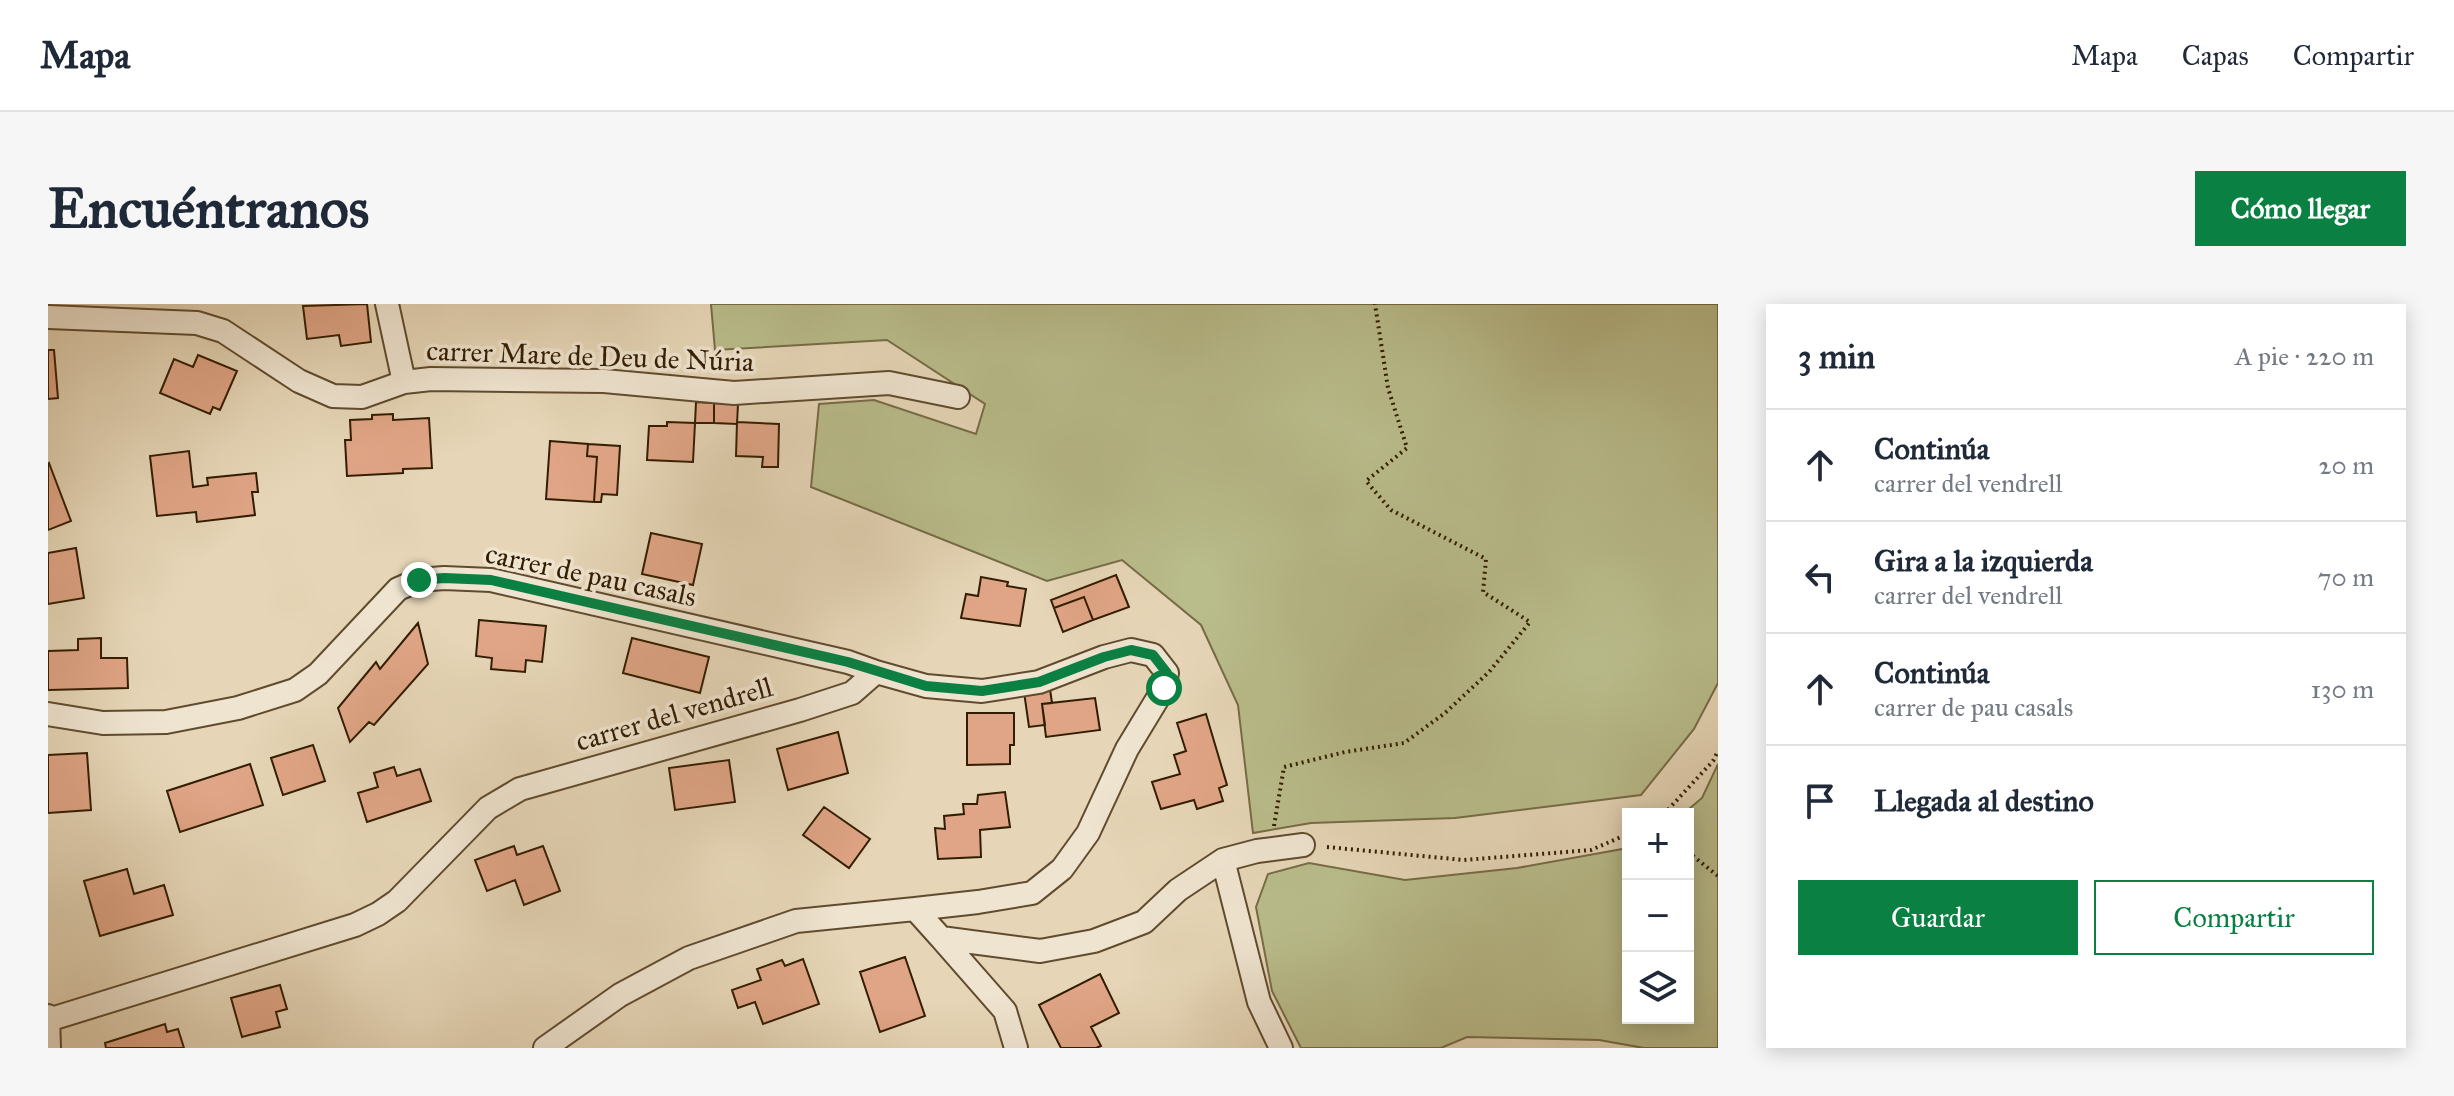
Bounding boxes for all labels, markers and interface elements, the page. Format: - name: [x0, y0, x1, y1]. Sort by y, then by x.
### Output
- text: Mapa: [40, 32, 130, 78]
- text: Mapa: [2071, 38, 2138, 73]
- text: Capas: [2182, 38, 2249, 73]
- text: Compartir: [2293, 38, 2414, 73]
- button: Cómo llegar: [2195, 171, 2406, 246]
- text: Encuéntranos: [48, 174, 369, 242]
- street label: carrer Mare de Deu de Núria: [426, 333, 755, 379]
- text: 3 min: [1798, 336, 1875, 377]
- text: A pie · 220 m: [2235, 340, 2374, 372]
- text: Continúa: [1874, 431, 1990, 467]
- icon: ahead: [1798, 443, 1842, 487]
- text: 20 m: [2319, 449, 2374, 481]
- text: carrer del vendrell: [1874, 467, 2063, 499]
- street label: carrer de pau casals: [482, 536, 700, 614]
- text: Gira a la izquierda: [1874, 543, 2093, 579]
- icon: left: [1798, 555, 1842, 599]
- text: 70 m: [2318, 561, 2374, 593]
- route end: [401, 562, 437, 598]
- text: carrer del vendrell: [1874, 579, 2063, 611]
- text: Continúa: [1874, 655, 1990, 691]
- icon: ahead: [1798, 667, 1842, 711]
- street label: carrer del vendrell: [572, 669, 777, 759]
- route start: [1146, 670, 1182, 706]
- text: 130 m: [2311, 673, 2374, 705]
- text: carrer de pau casals: [1874, 691, 2073, 723]
- icon: arrive: [1798, 779, 1842, 823]
- text: Llegada al destino: [1874, 783, 2094, 819]
- map controls: [1622, 808, 1694, 1024]
- button: +: [1622, 808, 1694, 880]
- button: −: [1622, 880, 1694, 952]
- button: Guardar: [1798, 880, 2078, 955]
- button: Compartir: [2094, 880, 2374, 955]
- button: layers: [1622, 952, 1694, 1024]

